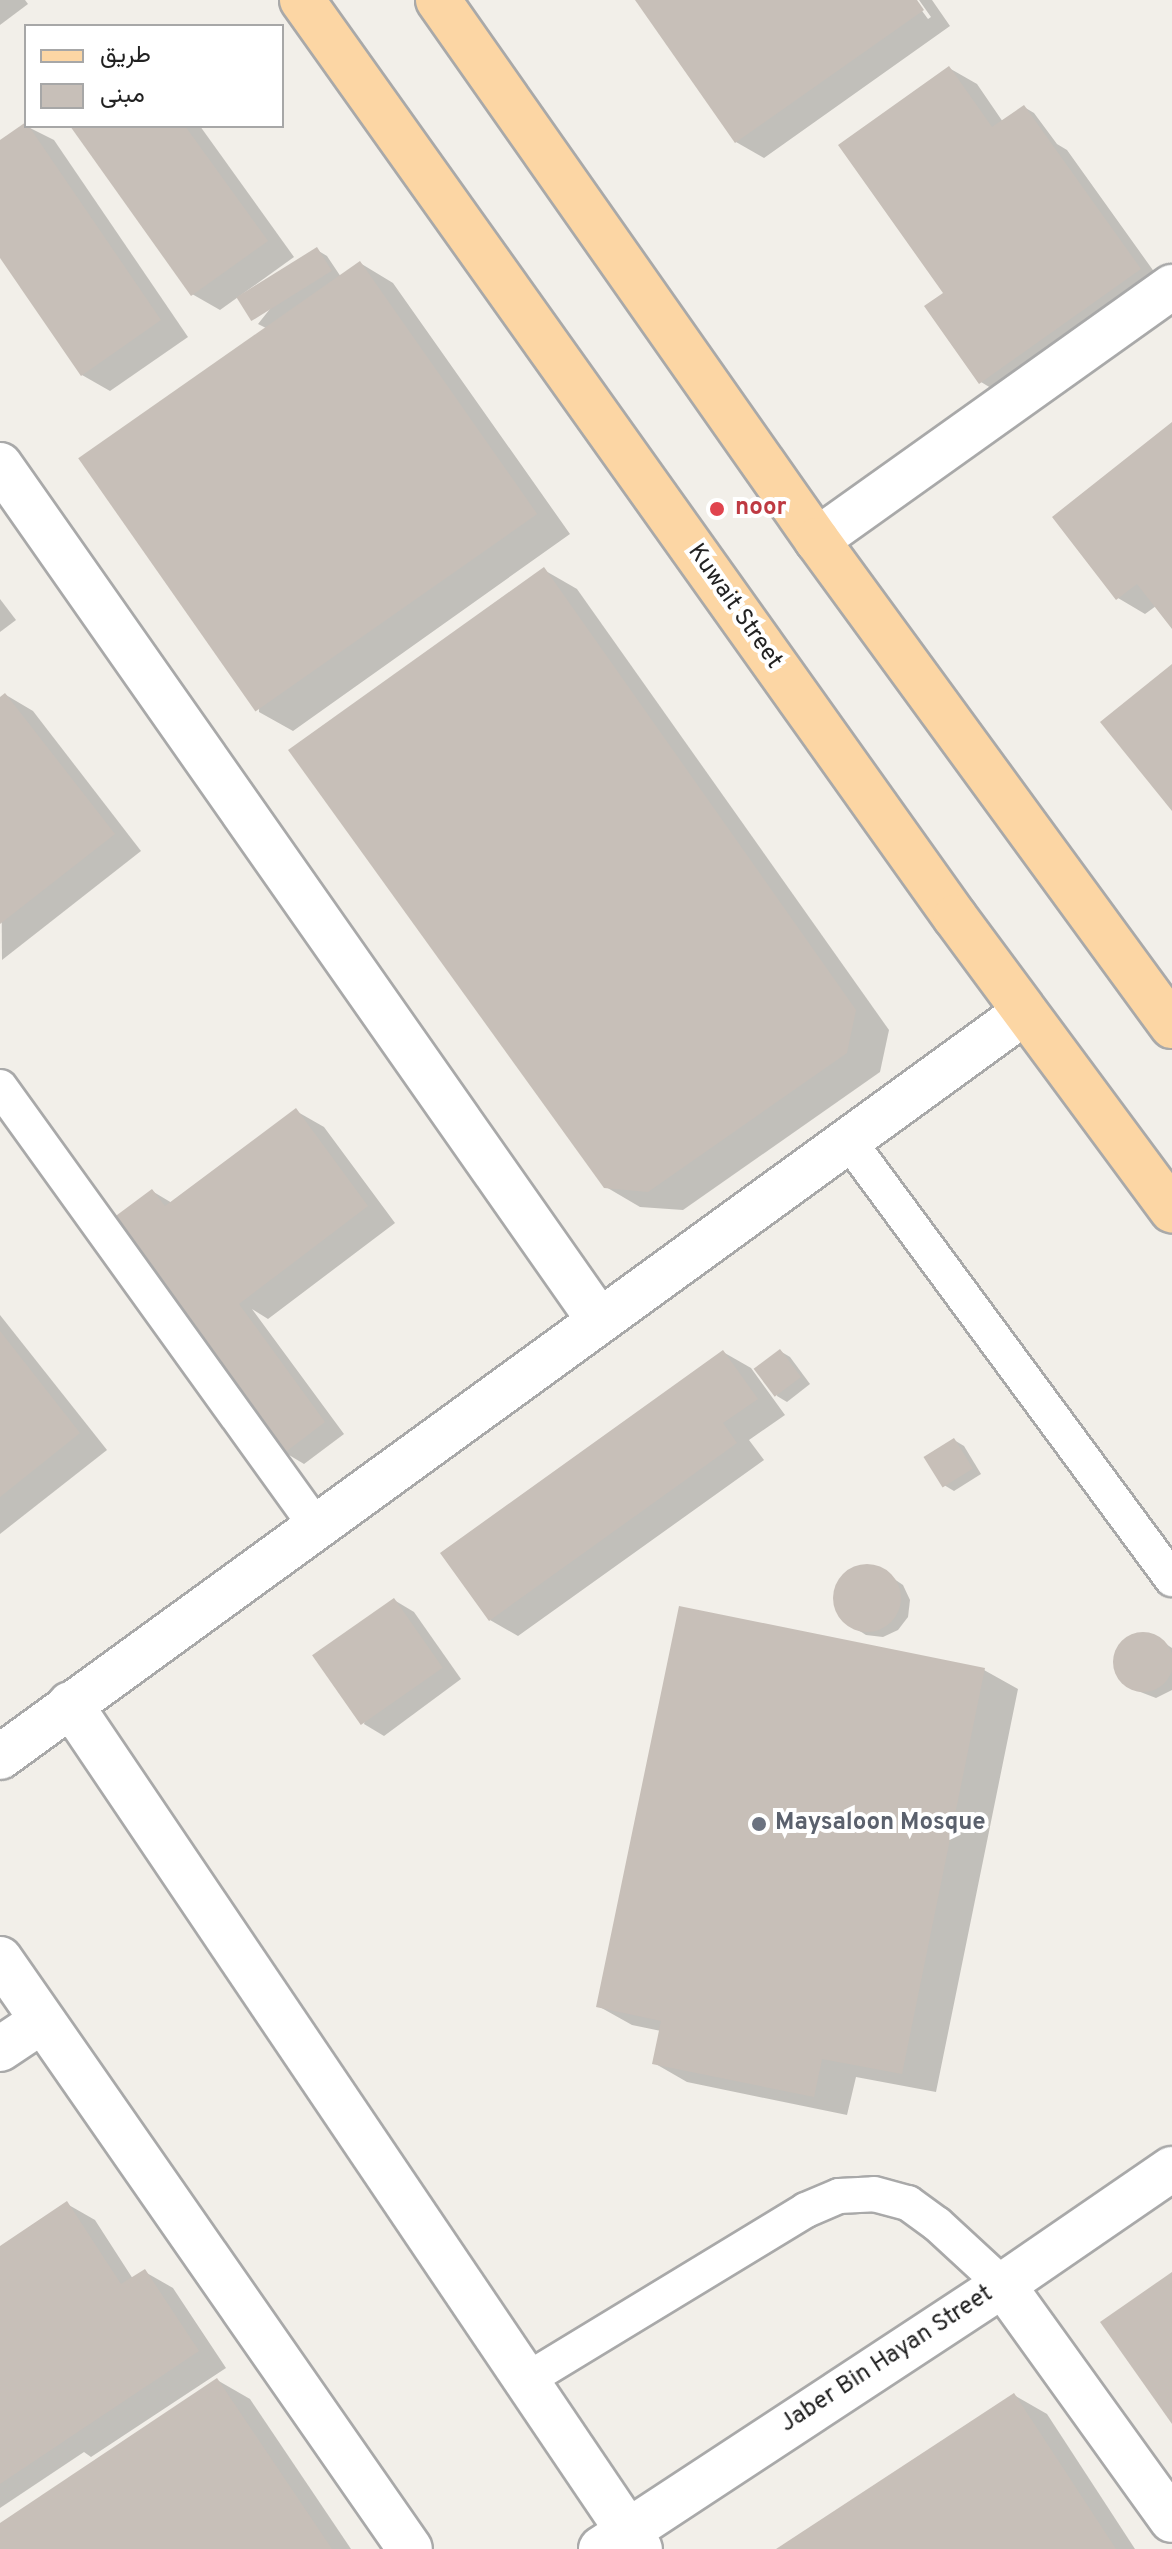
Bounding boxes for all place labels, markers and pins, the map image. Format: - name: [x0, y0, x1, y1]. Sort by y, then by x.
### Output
- place label: noor: [735, 495, 786, 523]
- marker: noor: [706, 498, 728, 520]
- place label: Maysaloon Mosque: [775, 1810, 986, 1838]
- marker: Maysaloon Mosque: [750, 1815, 768, 1833]

